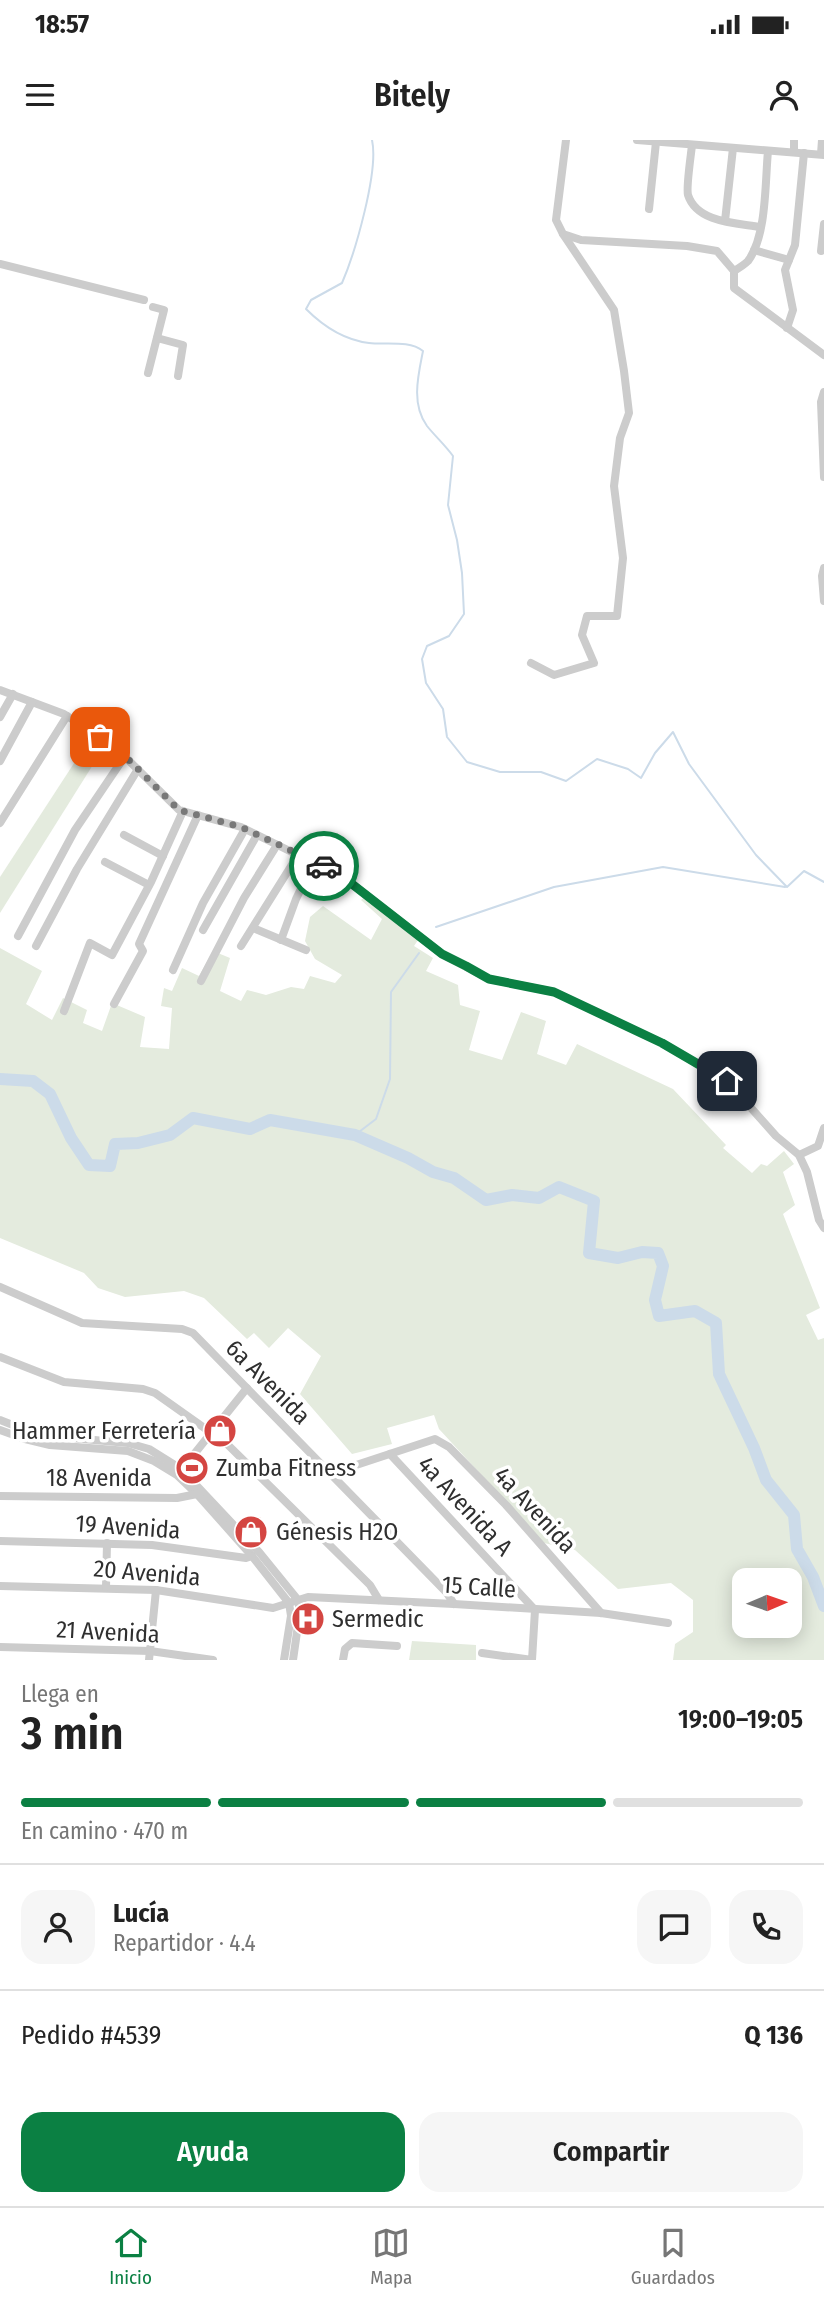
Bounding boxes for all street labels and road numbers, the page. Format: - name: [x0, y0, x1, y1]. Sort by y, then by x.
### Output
- street label: 6a Avenida: [220, 1334, 316, 1430]
- street label: 4a Avenida A: [412, 1450, 518, 1562]
- street label: 4a Avenida: [488, 1461, 582, 1559]
- street label: 18 Avenida: [46, 1464, 152, 1492]
- street label: 19 Avenida: [75, 1509, 181, 1545]
- street label: 20 Avenida: [92, 1554, 202, 1592]
- street label: 15 Calle: [441, 1570, 517, 1604]
- street label: 21 Avenida: [56, 1615, 160, 1649]

